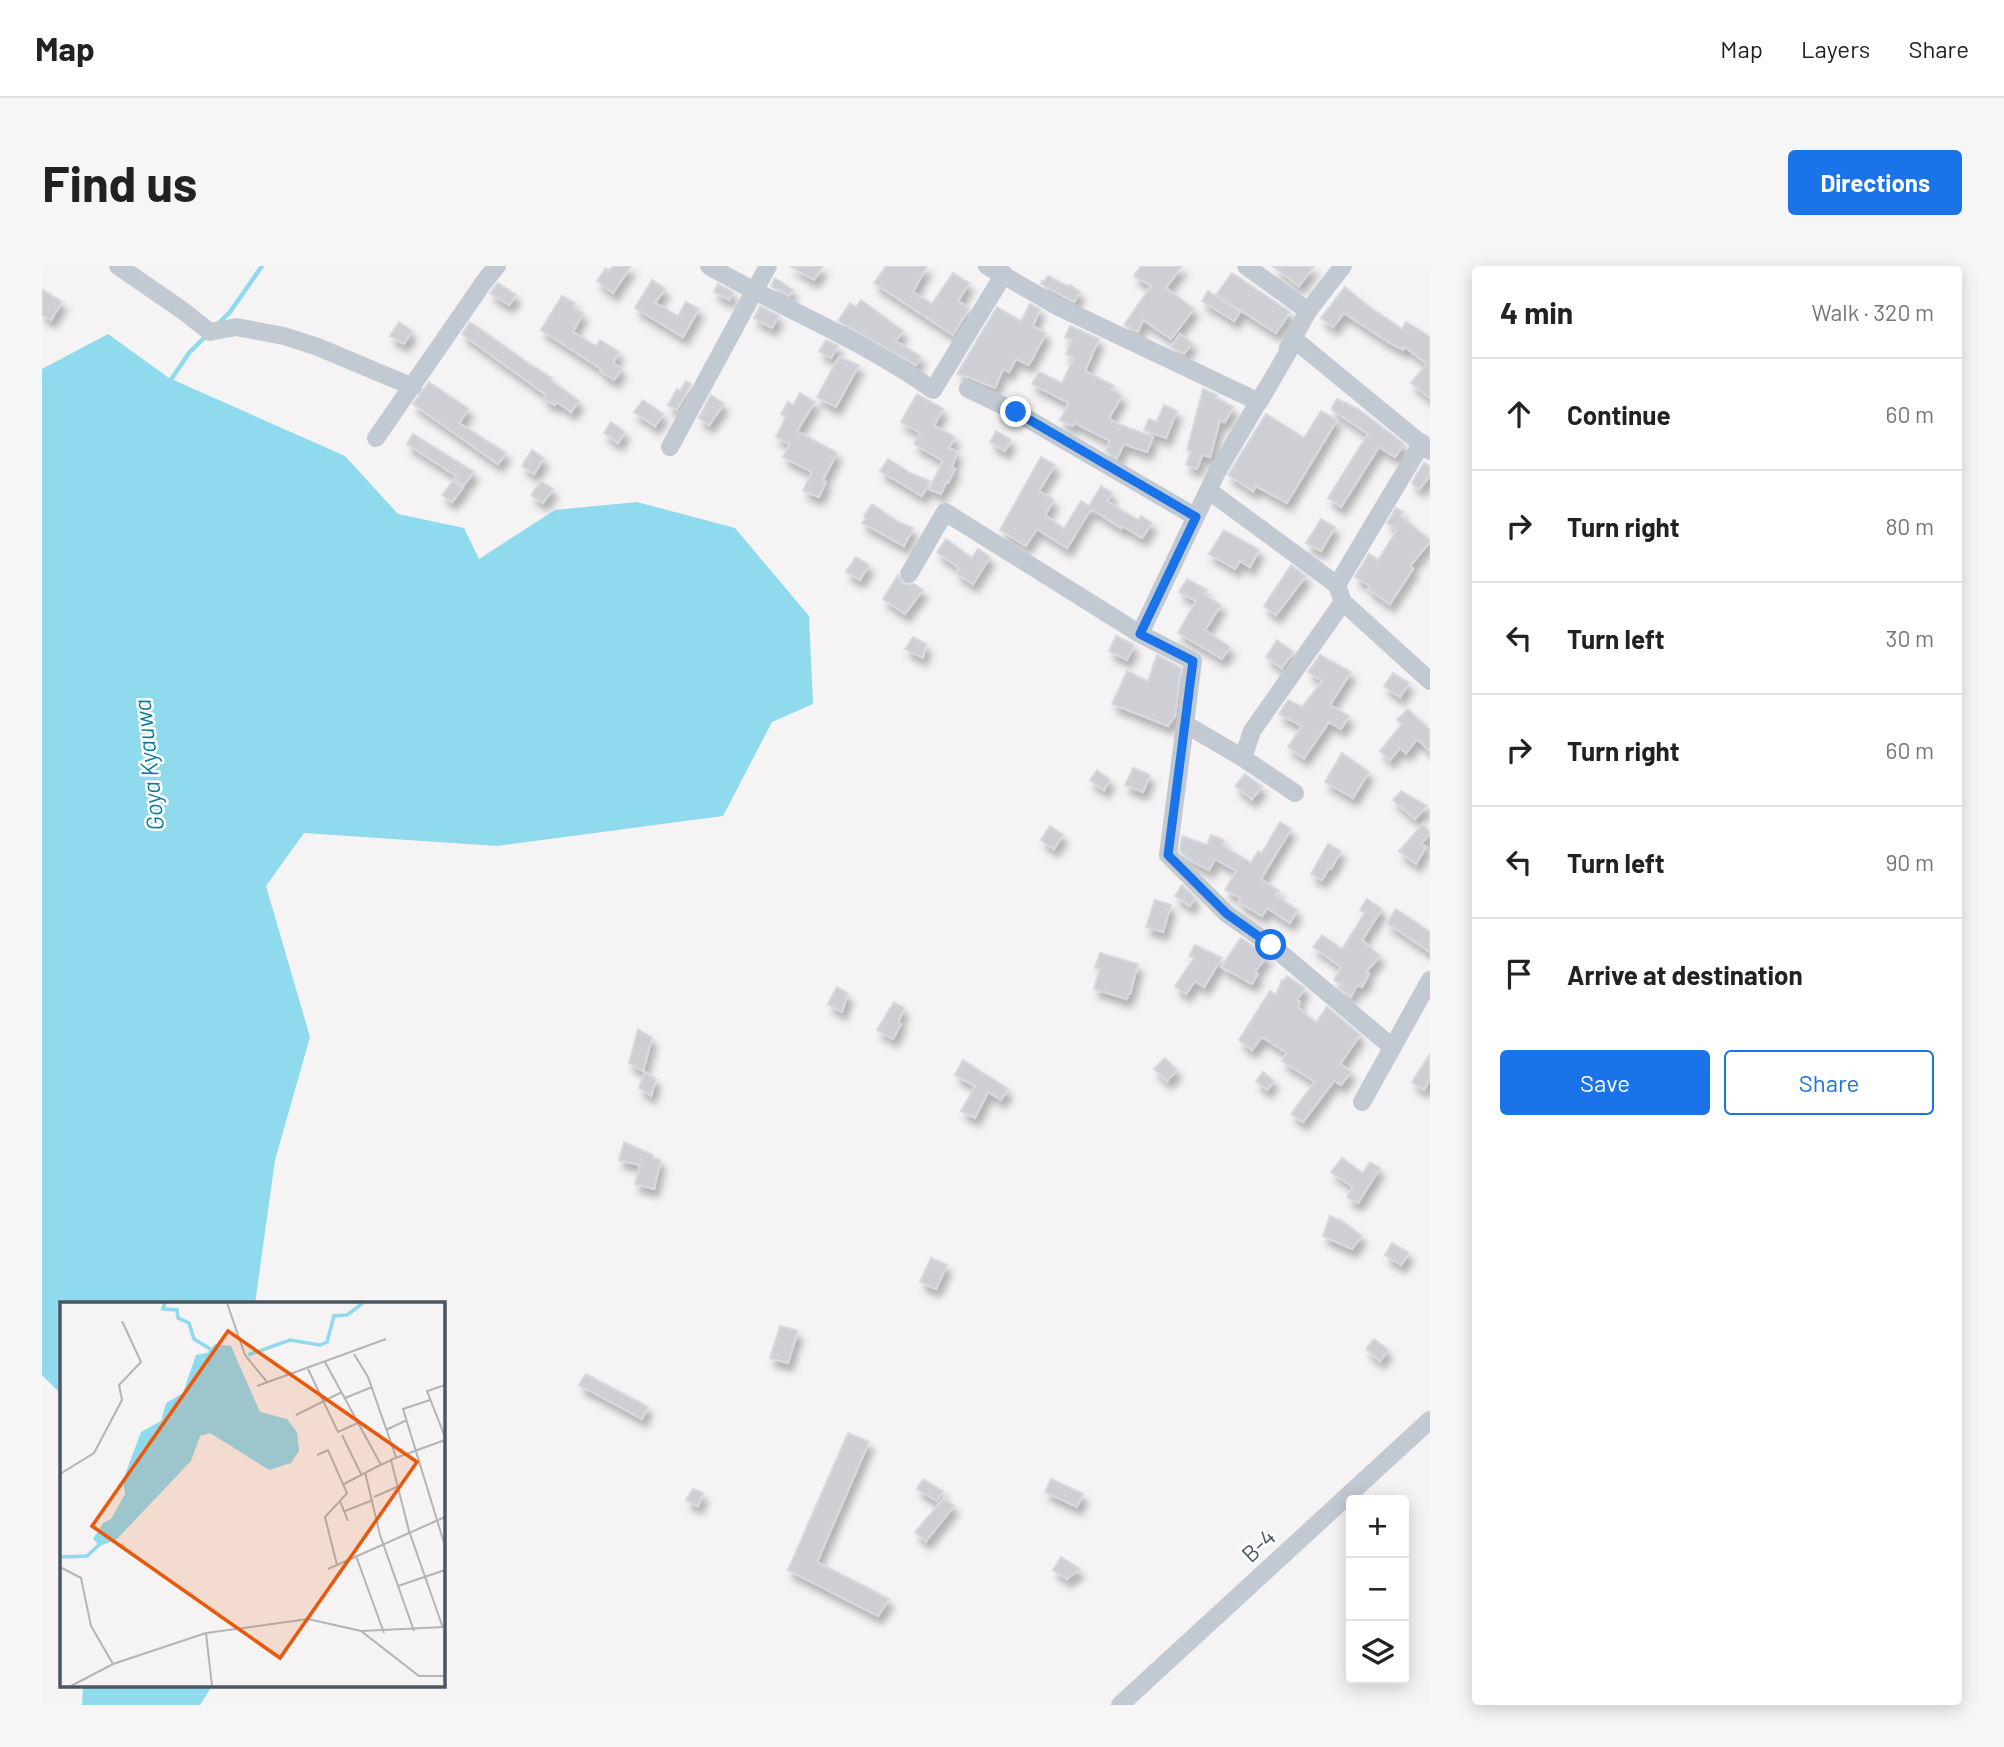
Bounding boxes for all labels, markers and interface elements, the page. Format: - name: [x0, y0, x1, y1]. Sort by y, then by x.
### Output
- text: Map: [35, 28, 95, 68]
- text: Map: [1720, 34, 1763, 63]
- text: Layers: [1801, 34, 1870, 63]
- text: Share: [1908, 34, 1969, 63]
- button: Directions: [1788, 150, 1962, 215]
- text: Find us: [42, 153, 197, 212]
- text: 4 min: [1500, 294, 1573, 330]
- text: Walk · 320 m: [1812, 298, 1934, 326]
- icon: ahead: [1500, 395, 1538, 433]
- route end: [1000, 396, 1031, 427]
- text: Continue: [1567, 399, 1671, 430]
- text: 60 m: [1886, 400, 1934, 428]
- icon: right: [1500, 507, 1538, 545]
- text: Turn right: [1567, 511, 1680, 542]
- text: 80 m: [1885, 512, 1934, 540]
- icon: left: [1500, 619, 1538, 657]
- text: Turn left: [1567, 623, 1665, 654]
- text: 30 m: [1886, 624, 1934, 652]
- water label: Goya Kyauwa: [127, 698, 169, 832]
- icon: right: [1500, 731, 1538, 769]
- text: Turn right: [1567, 735, 1680, 766]
- text: 60 m: [1886, 736, 1934, 764]
- icon: left: [1500, 843, 1538, 881]
- text: Turn left: [1567, 847, 1665, 878]
- text: 90 m: [1885, 848, 1934, 876]
- route start: [1255, 929, 1286, 960]
- icon: arrive: [1500, 955, 1538, 993]
- text: Arrive at destination: [1567, 959, 1803, 990]
- button: Save: [1500, 1050, 1710, 1115]
- button: Share: [1724, 1050, 1934, 1115]
- inset map: [60, 1302, 444, 1688]
- map controls: [1346, 1495, 1409, 1684]
- button: +: [1346, 1495, 1409, 1558]
- street label: B-4: [1235, 1522, 1281, 1568]
- button: −: [1346, 1558, 1409, 1621]
- button: layers: [1346, 1621, 1409, 1684]

